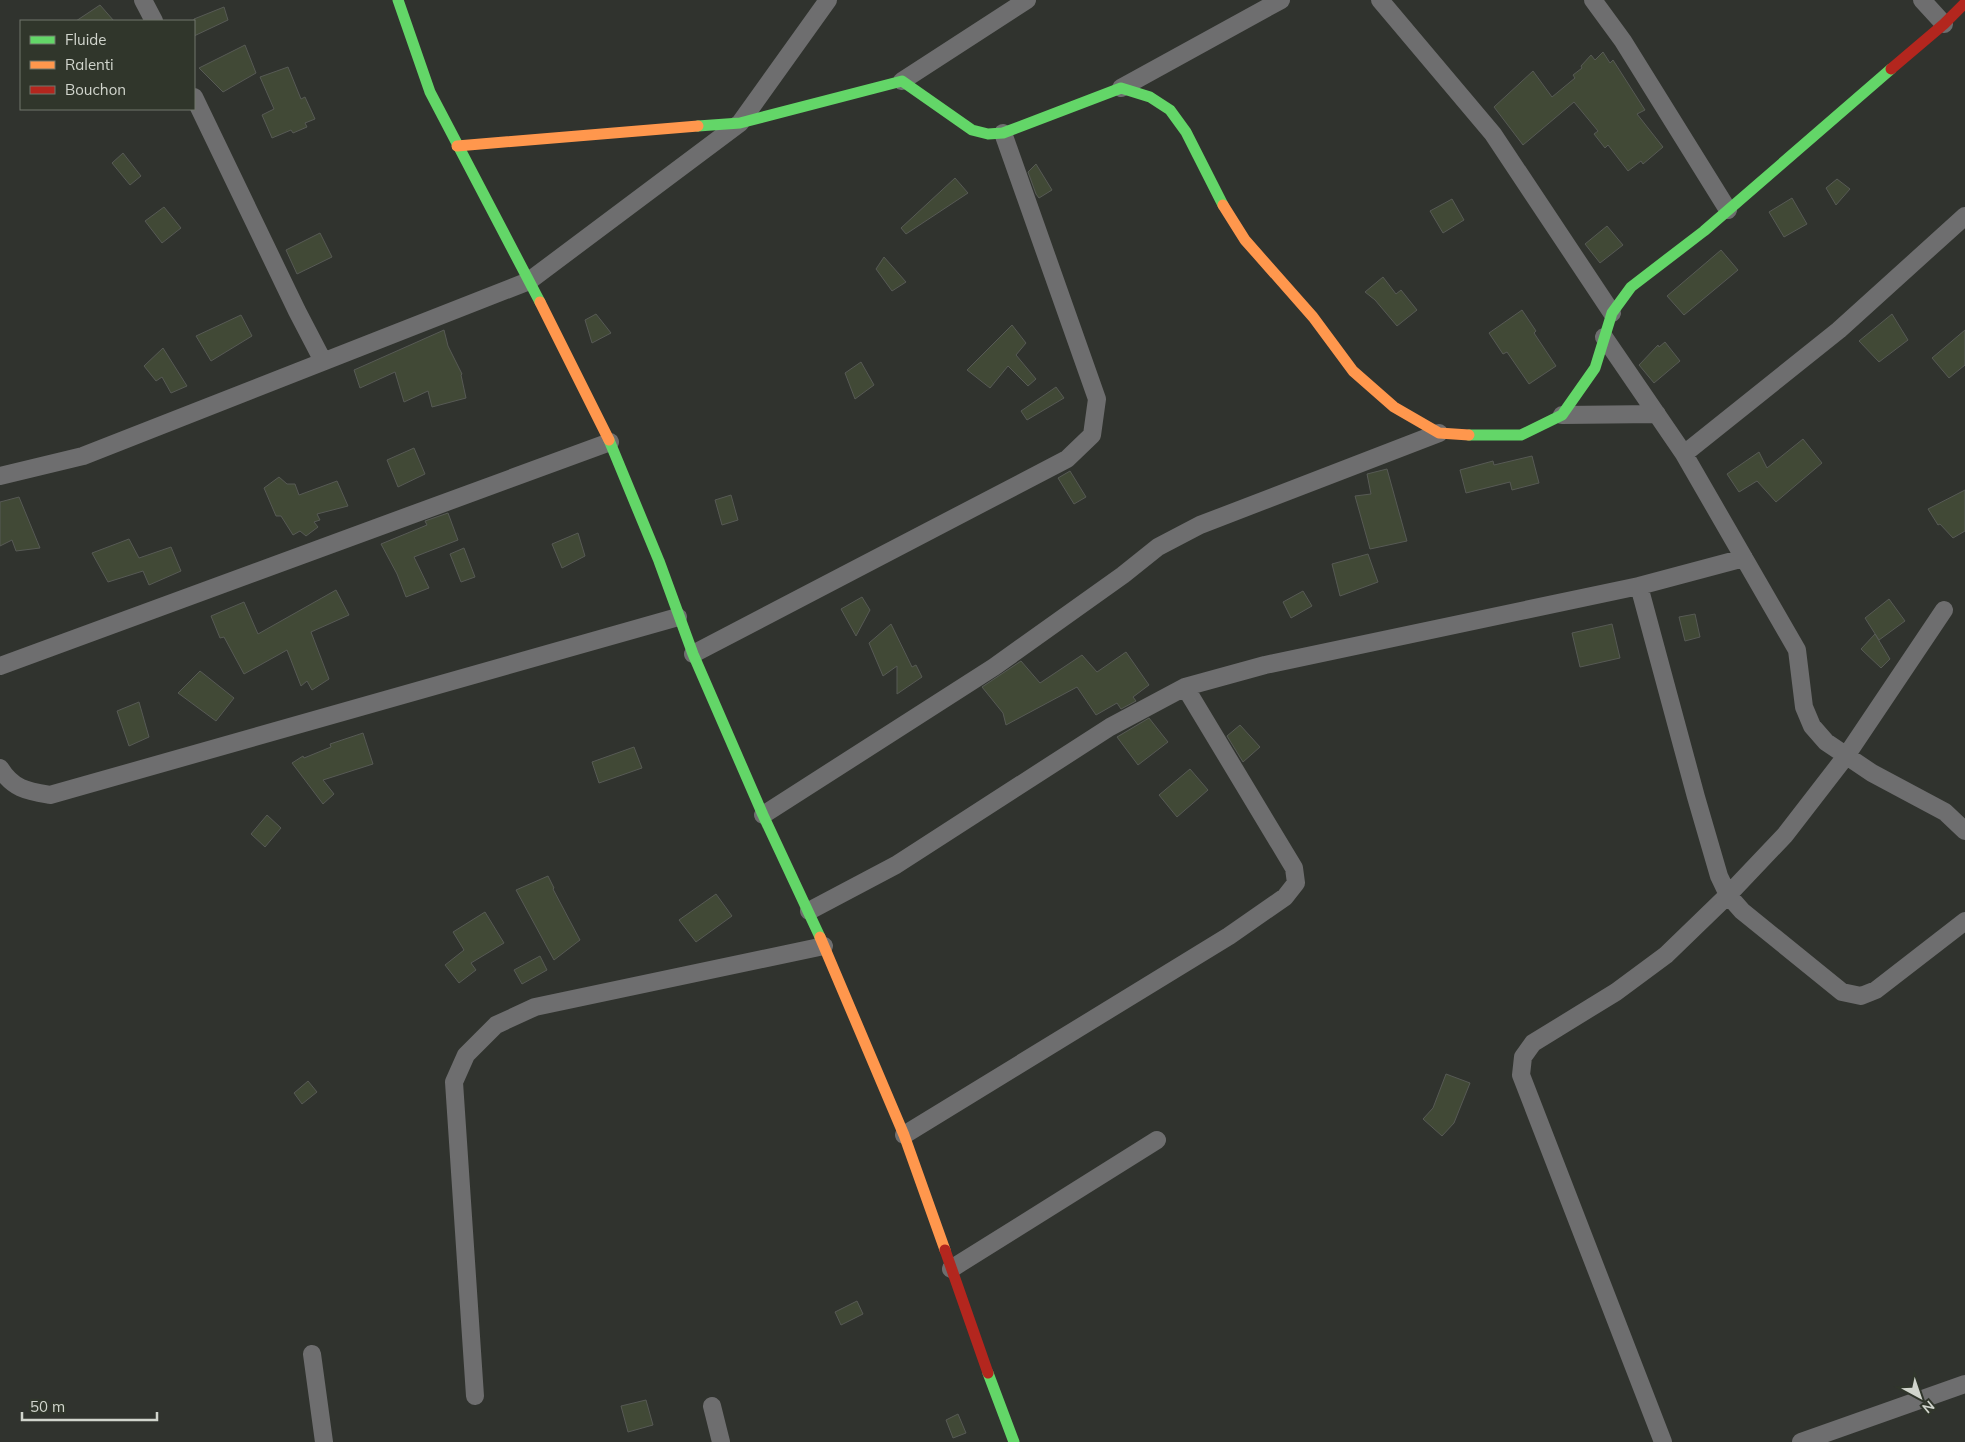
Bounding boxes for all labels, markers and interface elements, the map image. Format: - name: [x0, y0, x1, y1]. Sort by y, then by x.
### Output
- legend: [20, 20, 195, 110]
- text: Fluide: [65, 30, 106, 49]
- text: Ralenti: [65, 55, 114, 74]
- text: Bouchon: [65, 80, 126, 99]
- north arrow: [1895, 1372, 1945, 1422]
- scale bar: [22, 1390, 158, 1422]
- text: 50 m: [30, 1397, 65, 1416]
- text: N: [1919, 1397, 1938, 1417]

